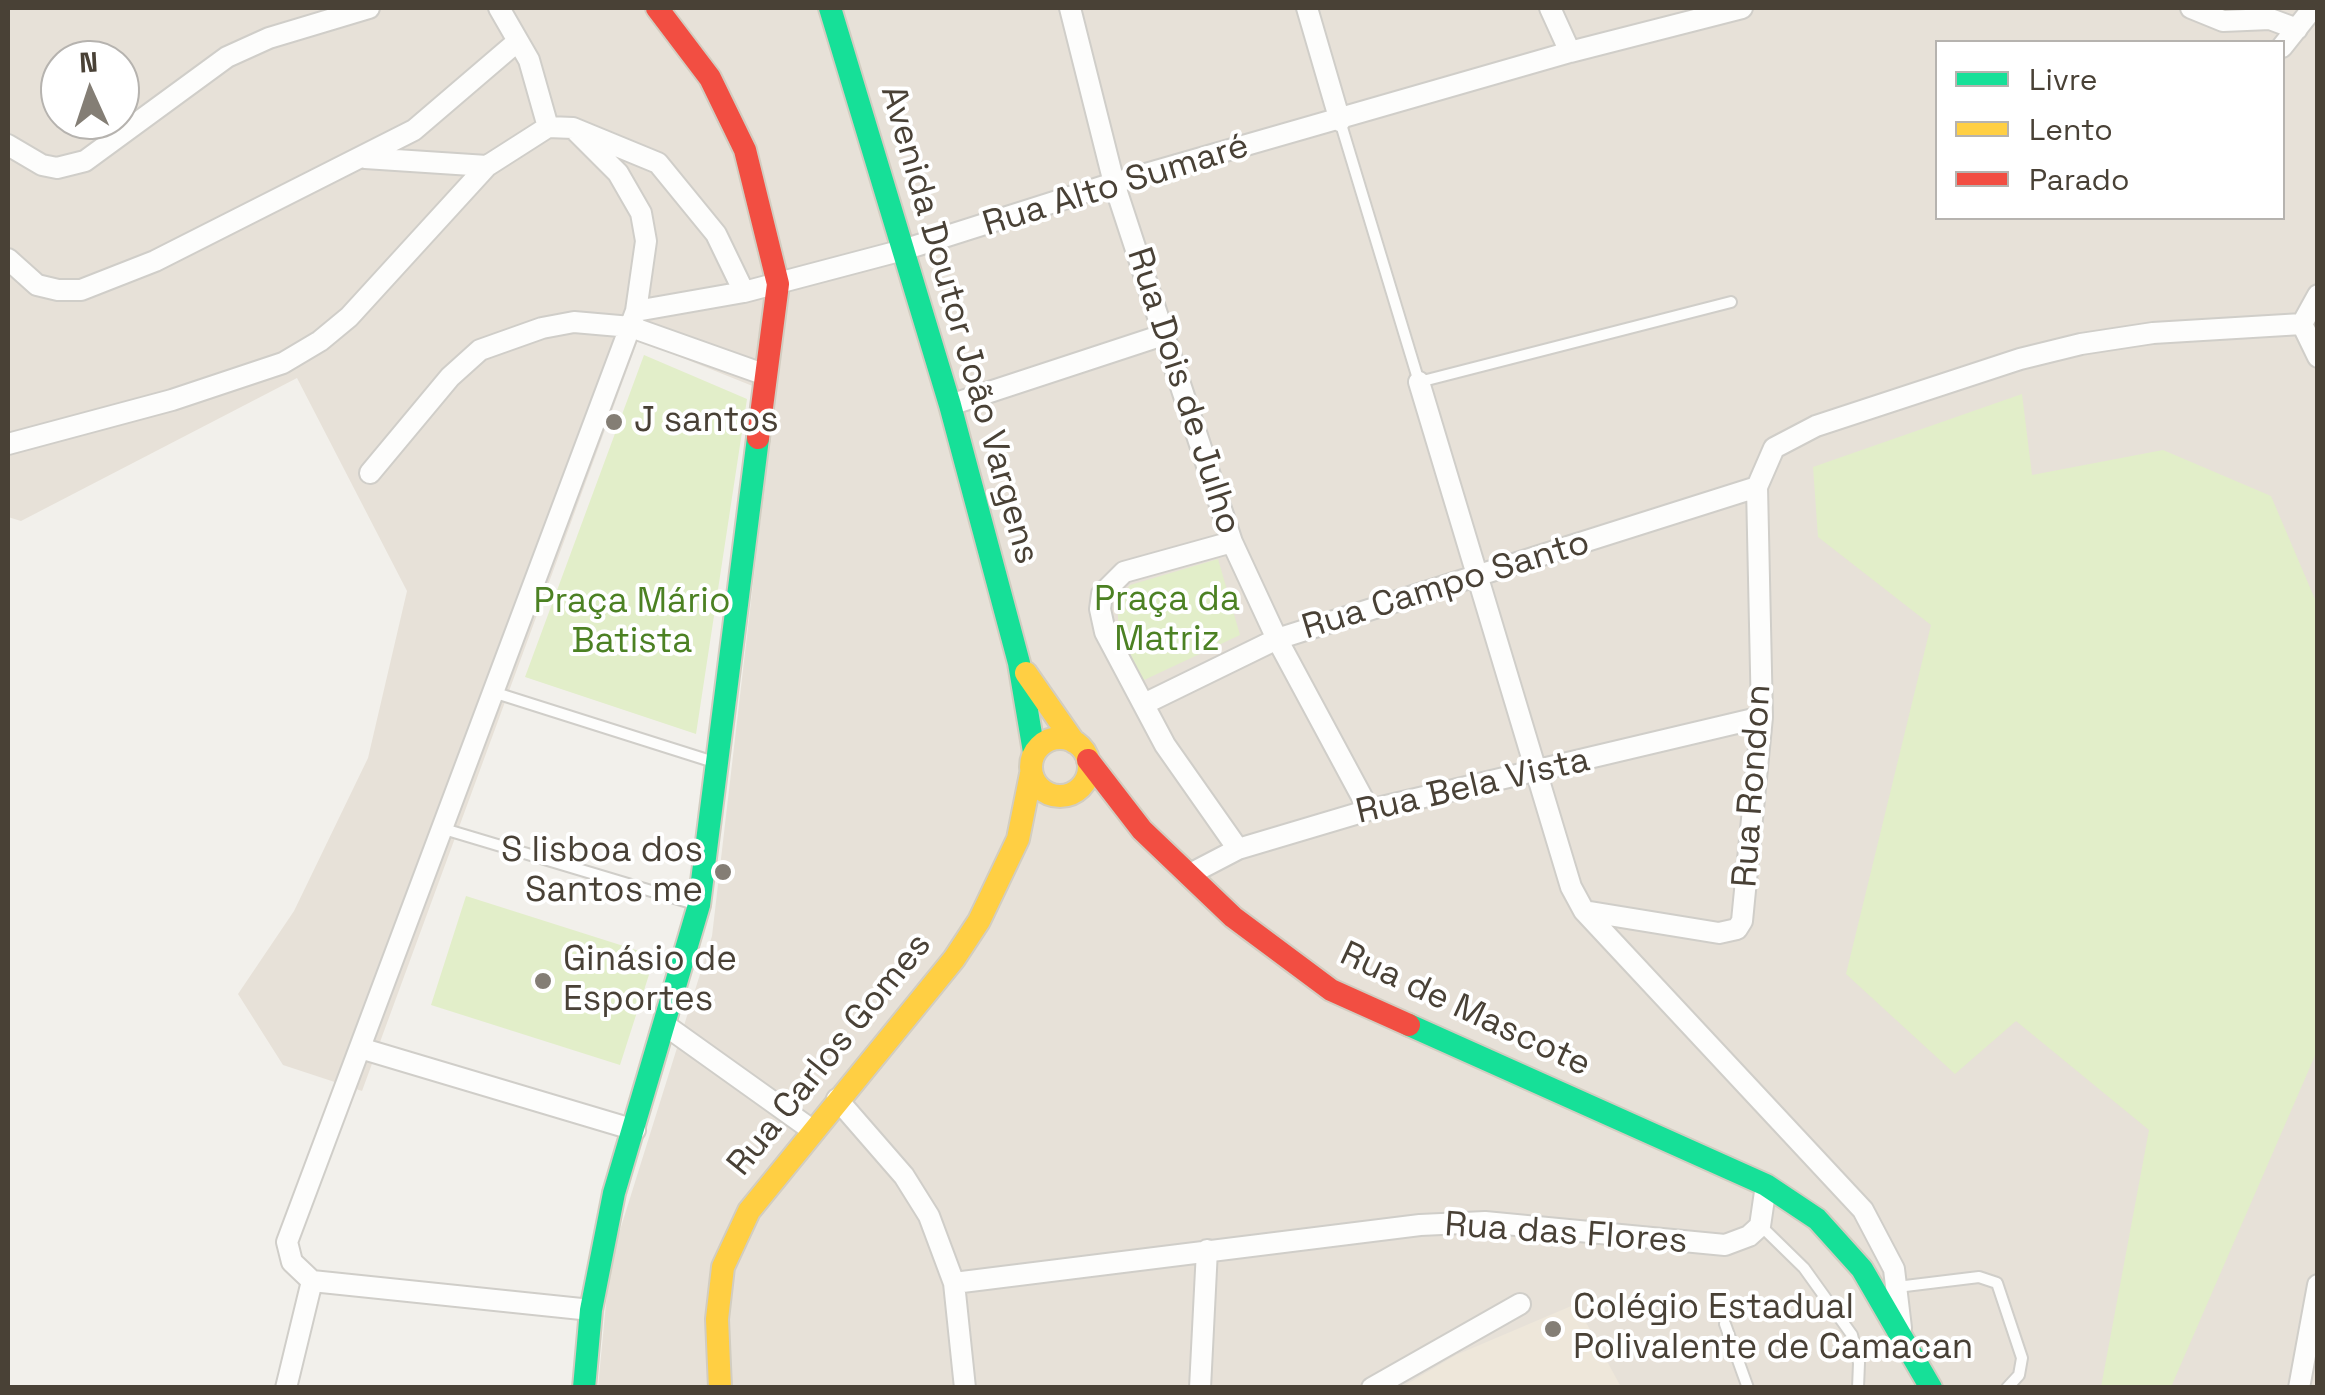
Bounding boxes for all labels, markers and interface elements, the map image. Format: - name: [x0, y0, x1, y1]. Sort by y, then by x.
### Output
- north arrow: [40, 40, 140, 140]
- legend: [1935, 40, 2285, 220]
- text: N: [78, 44, 99, 81]
- text: Livre: [2029, 60, 2097, 99]
- street label: Avenida Doutor João Vargens: [871, 81, 1047, 569]
- text: Lento: [2029, 110, 2113, 149]
- street label: Rua Alto Sumaré: [978, 126, 1254, 246]
- text: Parado: [2029, 160, 2129, 199]
- street label: Rua Dois de Julho: [1117, 242, 1249, 540]
- place label: J santos: [634, 401, 779, 443]
- marker: J santos: [603, 411, 625, 433]
- street label: Rua Campo Santo: [1297, 522, 1595, 650]
- park label: Praça da Matriz: [1094, 580, 1240, 662]
- park label: Praça Mário Batista: [533, 582, 731, 664]
- street label: Rua Rondon: [1725, 683, 1781, 889]
- street label: Rua Bela Vista: [1352, 740, 1594, 834]
- place label: S lisboa dos Santos me: [501, 831, 703, 913]
- marker: S lisboa dos Santos me: [712, 861, 734, 883]
- street label: Rua Carlos Gomes: [719, 925, 941, 1185]
- street label: Rua de Mascote: [1333, 934, 1597, 1086]
- place label: Ginásio de Esportes: [563, 940, 737, 1022]
- marker: Ginásio de Esportes: [532, 970, 554, 992]
- street label: Rua das Flores: [1443, 1205, 1689, 1263]
- place label: Colégio Estadual Polivalente de Camacan: [1573, 1288, 1973, 1370]
- marker: Colégio Estadual Polivalente de Camacan: [1542, 1318, 1564, 1340]

